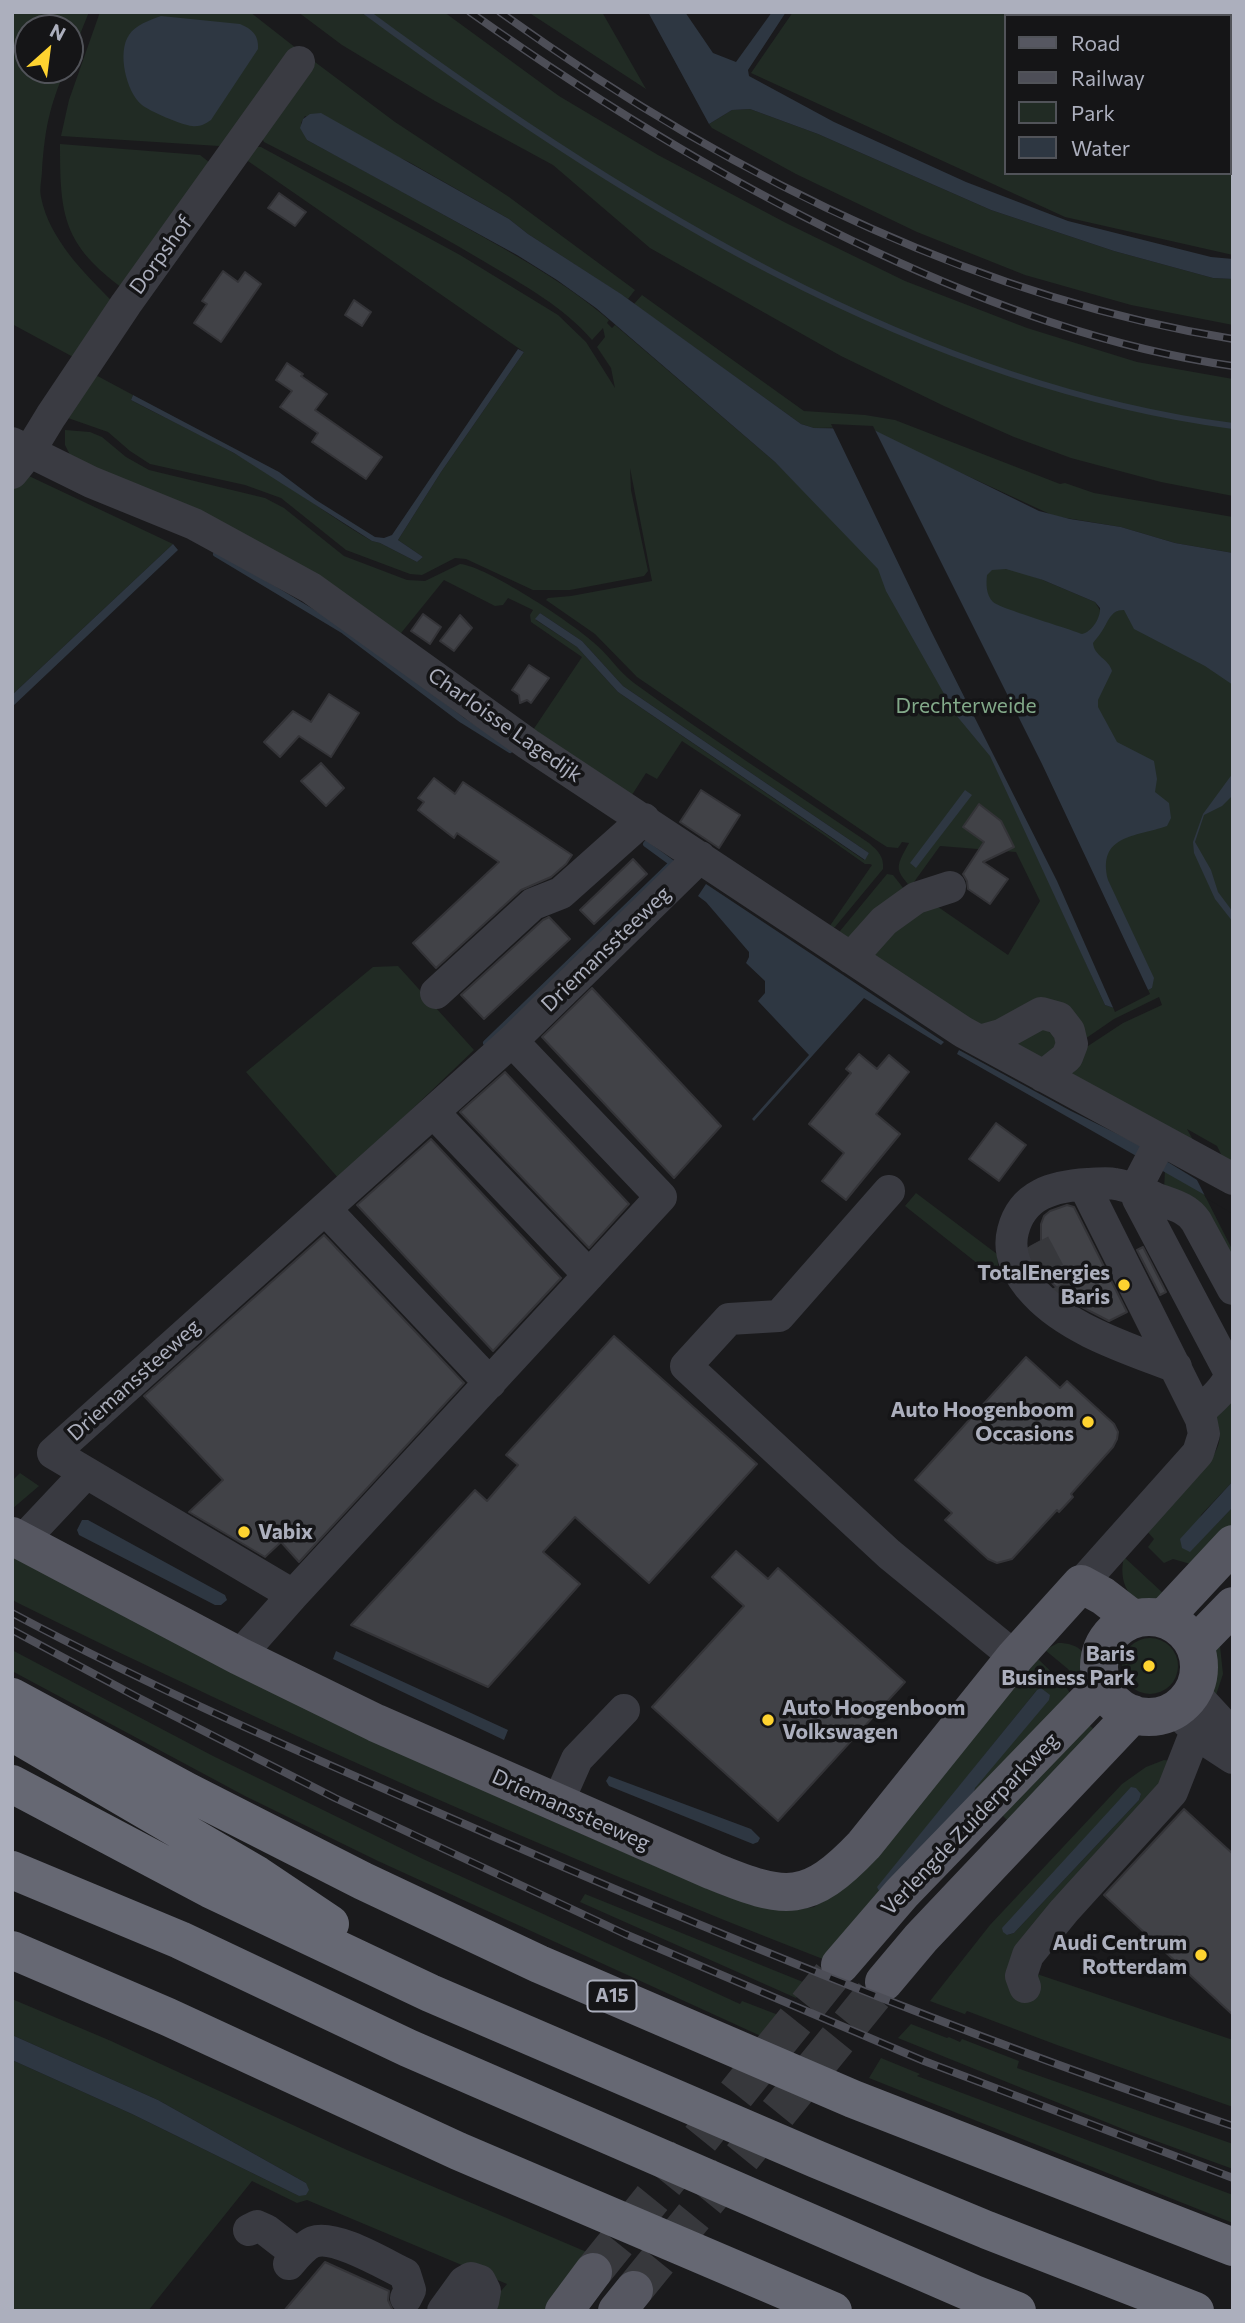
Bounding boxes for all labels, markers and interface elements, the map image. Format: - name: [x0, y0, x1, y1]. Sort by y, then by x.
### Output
- north arrow: [14, 14, 84, 84]
- legend: [1004, 14, 1231, 175]
- text: N: [46, 18, 70, 45]
- text: Road: [1071, 30, 1120, 55]
- text: Railway: [1071, 65, 1145, 90]
- text: Park: [1071, 100, 1115, 125]
- text: Water: [1071, 135, 1130, 160]
- street label: Dorpshof: [124, 211, 198, 299]
- street label: Charloisse Lagedijk: [423, 662, 587, 788]
- park label: Drechterweide: [895, 693, 1037, 719]
- street label: Driemanssteeweg: [536, 881, 676, 1017]
- place label: TotalEnergies Baris: [977, 1260, 1110, 1310]
- marker: TotalEnergies Baris: [1116, 1277, 1132, 1293]
- street label: Driemanssteeweg: [62, 1314, 206, 1446]
- place label: Auto Hoogenboom Occasions: [891, 1397, 1074, 1447]
- marker: Auto Hoogenboom Occasions: [1080, 1414, 1096, 1430]
- place label: Vabix: [258, 1519, 313, 1545]
- marker: Vabix: [236, 1524, 252, 1540]
- place label: Baris Business Park: [1001, 1641, 1135, 1691]
- marker: Baris Business Park: [1141, 1658, 1157, 1674]
- place label: Auto Hoogenboom Volkswagen: [782, 1695, 965, 1745]
- marker: Auto Hoogenboom Volkswagen: [760, 1712, 776, 1728]
- street label: Verlengde Zuiderparkweg: [876, 1727, 1064, 1921]
- street label: Driemanssteeweg: [488, 1764, 654, 1856]
- place label: Audi Centrum Rotterdam: [1053, 1930, 1187, 1980]
- marker: Audi Centrum Rotterdam: [1193, 1947, 1209, 1963]
- road number: A15: [588, 1980, 636, 2012]

